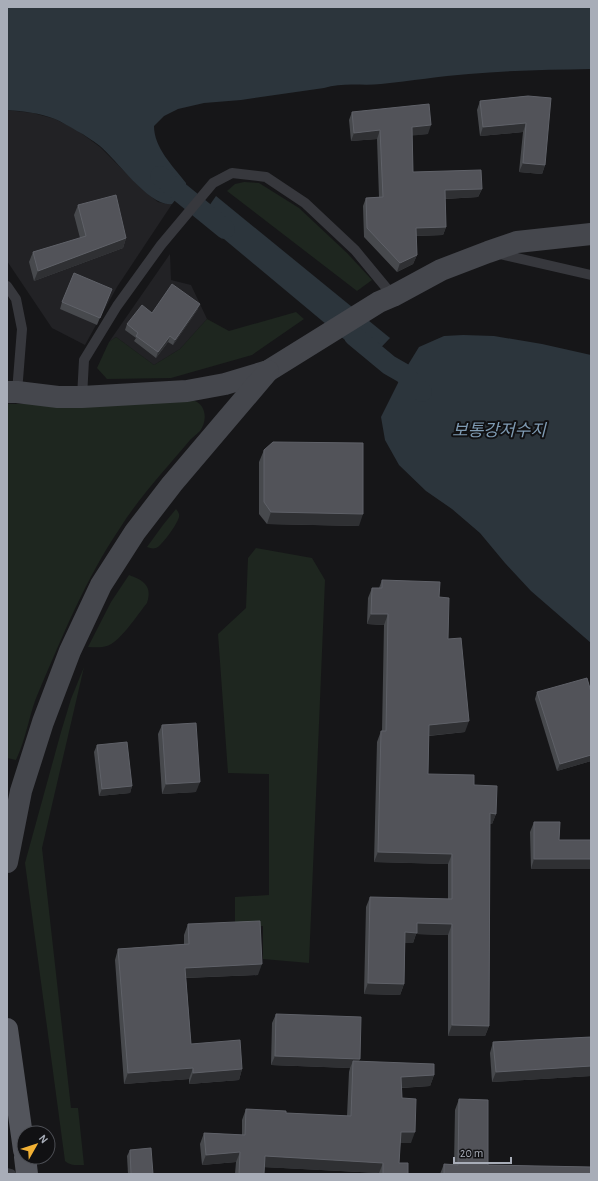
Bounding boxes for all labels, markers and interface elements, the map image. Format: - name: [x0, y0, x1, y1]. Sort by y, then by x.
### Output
- water label: 보통강저수지: [452, 421, 547, 439]
- north arrow: [16, 1125, 56, 1165]
- text: N: [37, 1133, 50, 1145]
- scale bar: [454, 1139, 511, 1165]
- text: 20 m: [460, 1147, 483, 1159]

